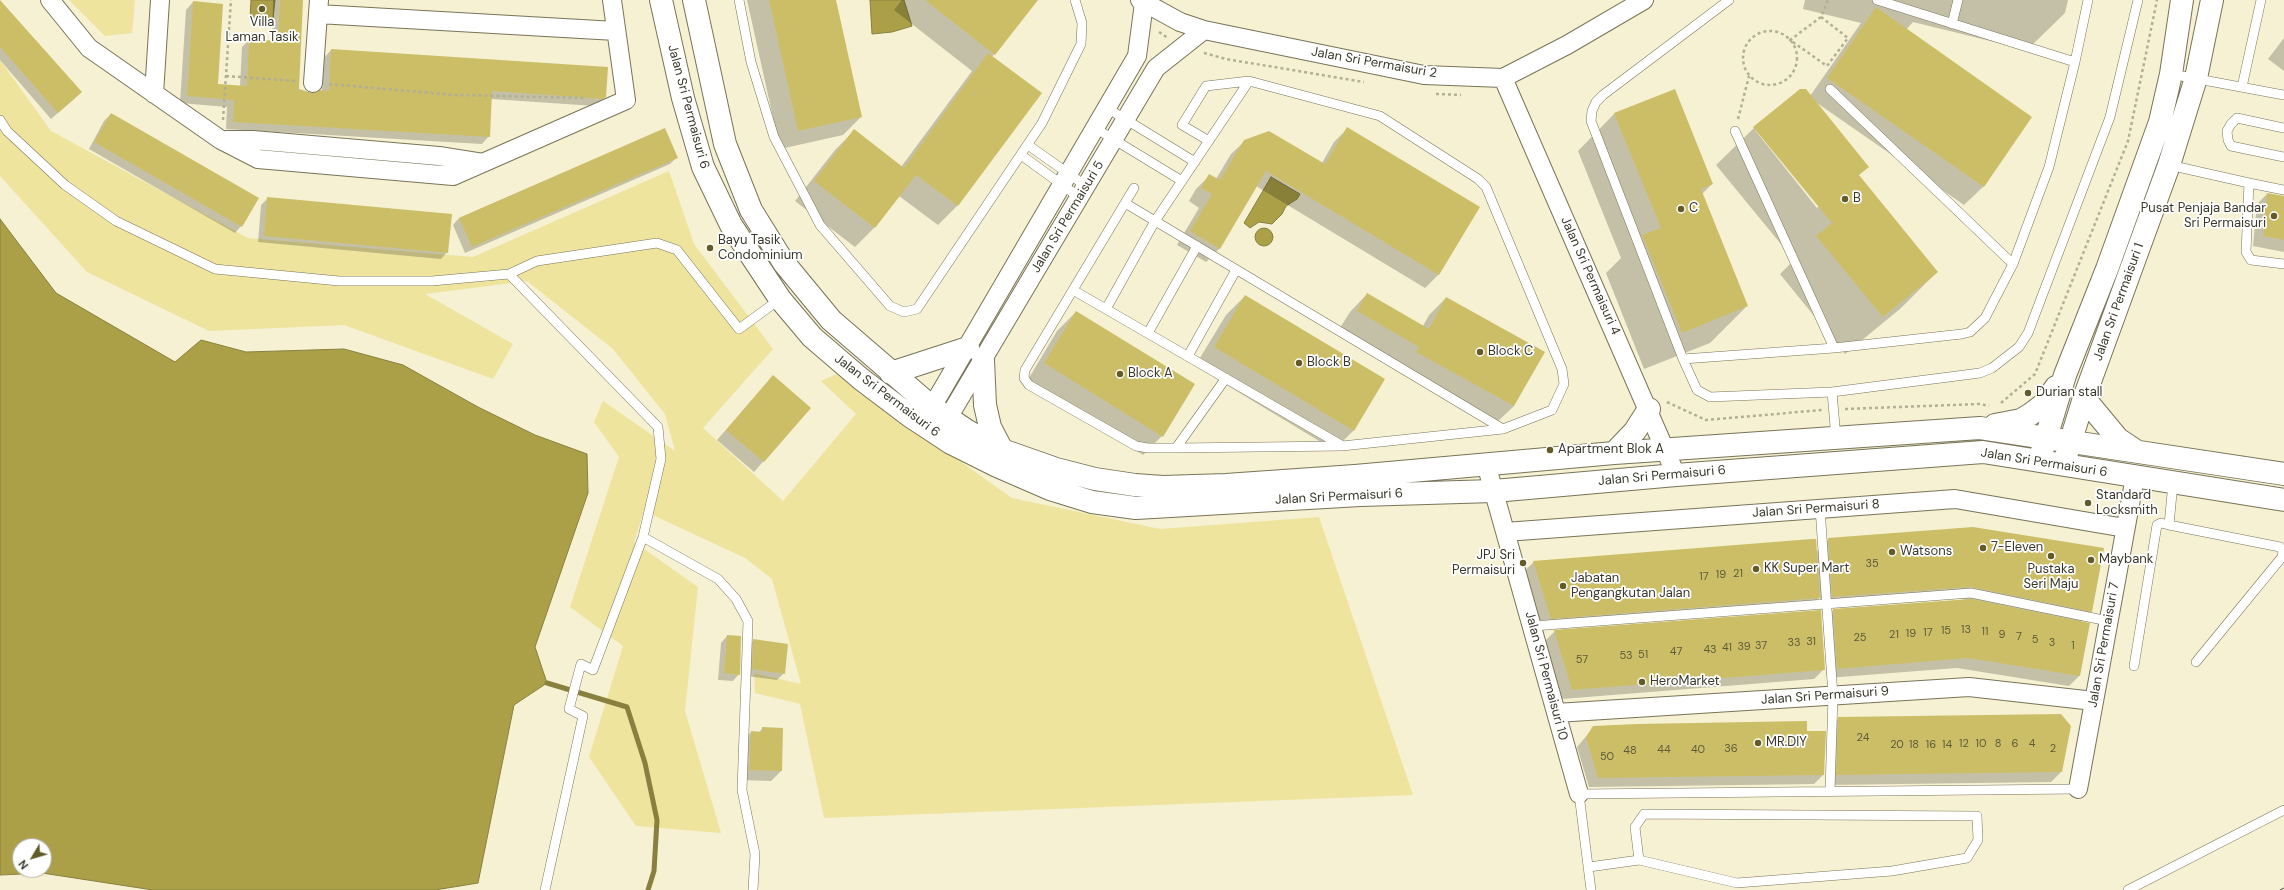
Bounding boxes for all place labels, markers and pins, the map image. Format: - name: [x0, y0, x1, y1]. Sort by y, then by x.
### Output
- marker: Villa Laman Tasik: [257, 4, 267, 14]
- place label: Villa Laman Tasik: [225, 15, 299, 46]
- place label: B: [1853, 191, 1861, 207]
- marker: B: [1840, 194, 1850, 204]
- place label: C: [1689, 201, 1698, 217]
- place label: Pusat Penjaja Bandar Sri Permaisuri: [2141, 201, 2266, 232]
- marker: C: [1676, 204, 1686, 214]
- marker: Pusat Penjaja Bandar Sri Permaisuri: [2269, 211, 2279, 221]
- place label: Bayu Tasik Condominium: [718, 233, 803, 264]
- marker: Bayu Tasik Condominium: [705, 243, 715, 253]
- place label: Block C: [1488, 344, 1533, 360]
- marker: Block C: [1475, 347, 1485, 357]
- place label: Block B: [1307, 355, 1351, 371]
- marker: Block B: [1294, 358, 1304, 368]
- place label: Block A: [1128, 366, 1173, 382]
- marker: Block A: [1115, 369, 1125, 379]
- place label: Durian stall: [2036, 385, 2103, 401]
- marker: Durian stall: [2023, 388, 2033, 398]
- place label: Apartment Blok A: [1558, 442, 1664, 458]
- marker: Apartment Blok A: [1545, 445, 1555, 455]
- place label: Standard Locksmith: [2096, 488, 2158, 519]
- marker: Standard Locksmith: [2083, 498, 2093, 508]
- place label: 7-Eleven: [1991, 540, 2043, 556]
- marker: 7-Eleven: [1978, 543, 1988, 553]
- place label: Watsons: [1900, 544, 1952, 560]
- marker: Watsons: [1887, 547, 1897, 557]
- place label: JPJ Sri Permaisuri: [1452, 548, 1515, 579]
- marker: Pustaka Seri Maju: [2046, 551, 2056, 561]
- place label: Maybank: [2099, 552, 2153, 568]
- marker: Maybank: [2086, 555, 2096, 565]
- marker: JPJ Sri Permaisuri: [1518, 558, 1528, 568]
- place label: KK Super Mart: [1764, 561, 1849, 577]
- place label: Pustaka Seri Maju: [2024, 562, 2078, 593]
- marker: KK Super Mart: [1751, 564, 1761, 574]
- place label: Jabatan Pengangkutan Jalan: [1571, 571, 1690, 602]
- marker: Jabatan Pengangkutan Jalan: [1558, 581, 1568, 591]
- place label: HeroMarket: [1650, 674, 1720, 690]
- marker: HeroMarket: [1637, 677, 1647, 687]
- place label: MR.DIY: [1766, 735, 1807, 751]
- marker: MR.DIY: [1753, 738, 1763, 748]

